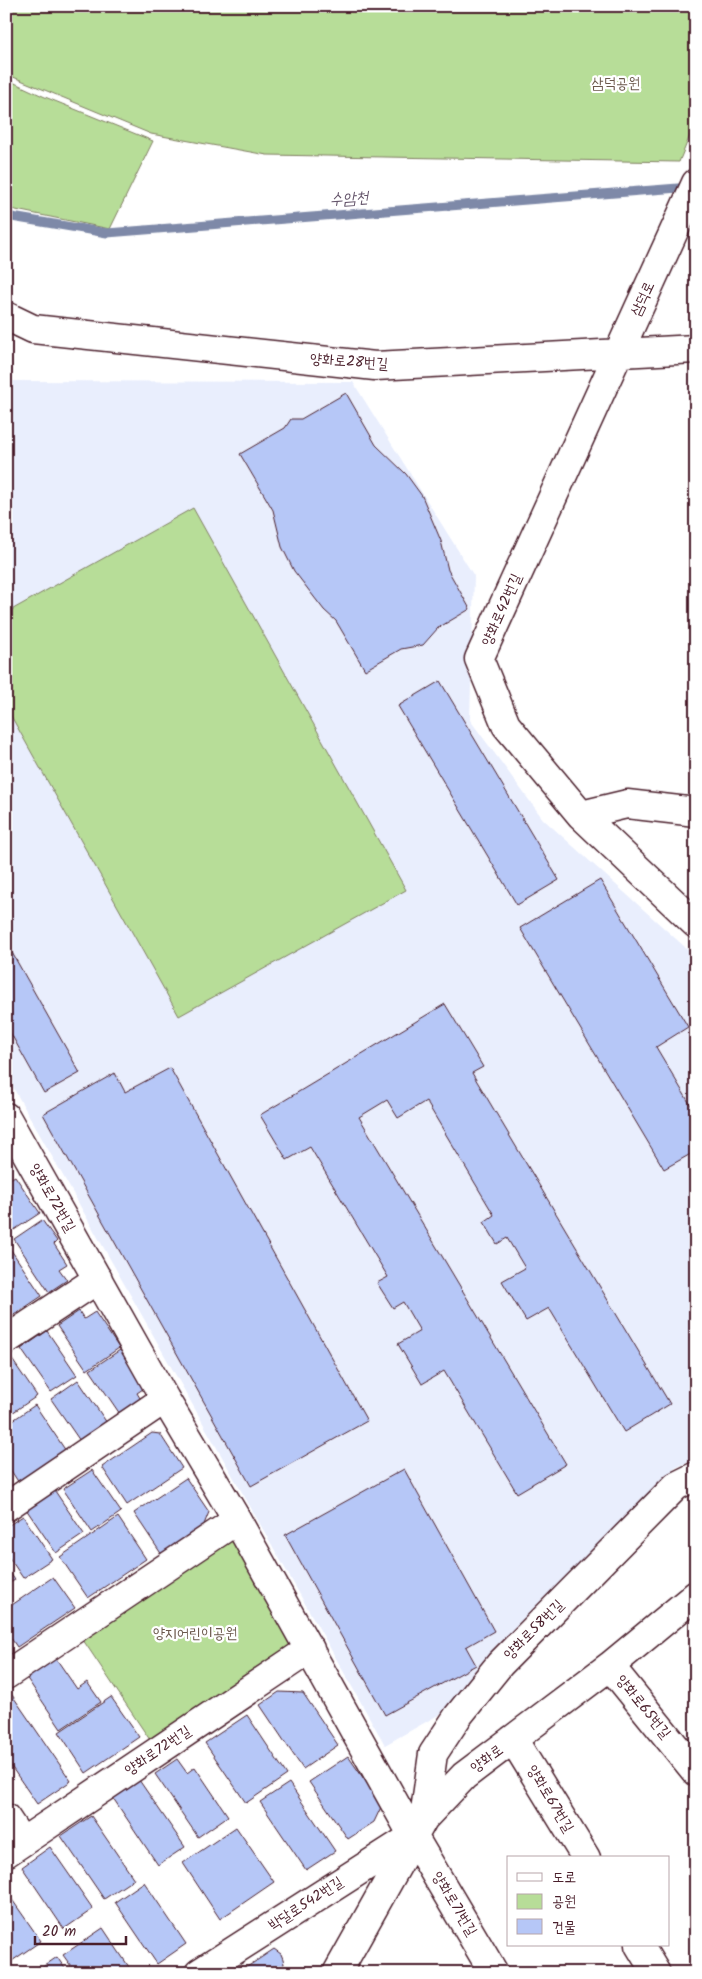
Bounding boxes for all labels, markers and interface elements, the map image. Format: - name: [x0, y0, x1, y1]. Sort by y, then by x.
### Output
- park label: 삼덕공원: [592, 72, 640, 96]
- water label: 수암천: [329, 185, 371, 213]
- street label: 삼덕로: [624, 278, 662, 320]
- street label: 양화로28번길: [309, 347, 389, 377]
- street label: 양화로42번길: [475, 570, 529, 650]
- street label: 양화로72번길: [23, 1159, 81, 1237]
- street label: 양화로58번길: [498, 1594, 570, 1666]
- park label: 양지어린이공원: [153, 1622, 237, 1646]
- street label: 양화로65번길: [610, 1670, 676, 1744]
- street label: 양화로72번길: [120, 1720, 196, 1782]
- street label: 양화로: [465, 1739, 509, 1779]
- street label: 양화로67번길: [520, 1760, 580, 1838]
- legend: [507, 1856, 670, 1946]
- text: 도로: [552, 1866, 576, 1890]
- street label: 양화로71번길: [425, 1867, 483, 1941]
- street label: 박달로542번길: [264, 1871, 348, 1937]
- text: 공원: [552, 1890, 576, 1914]
- scale bar: [35, 1914, 126, 1946]
- text: 건물: [552, 1916, 576, 1940]
- text: 20 m: [42, 1920, 76, 1944]

